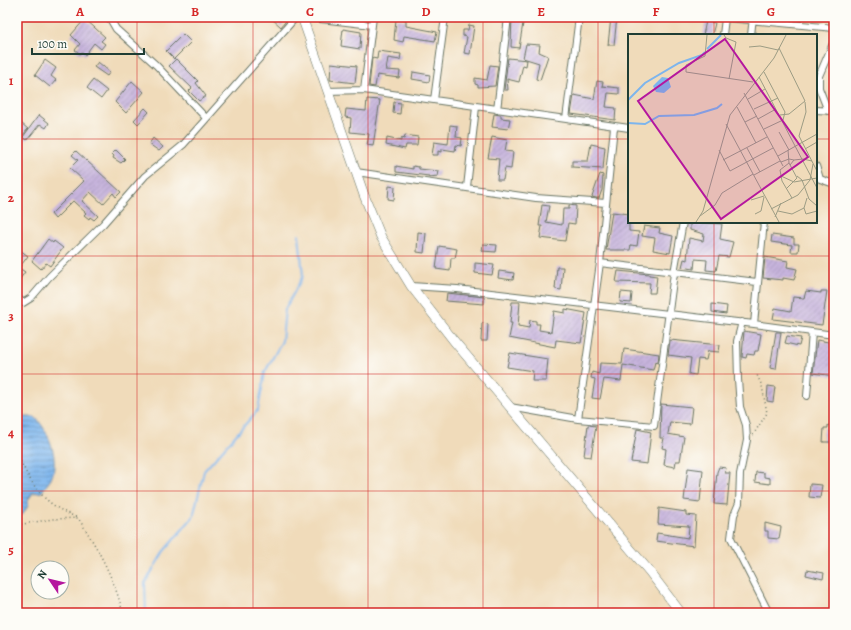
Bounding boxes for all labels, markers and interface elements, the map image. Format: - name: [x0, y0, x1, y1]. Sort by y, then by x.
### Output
- text: A: [75, 3, 85, 20]
- text: B: [191, 3, 199, 20]
- text: C: [306, 3, 314, 20]
- text: D: [421, 3, 431, 20]
- text: E: [537, 3, 545, 20]
- text: F: [653, 3, 660, 20]
- text: G: [767, 3, 775, 20]
- scale bar: [32, 30, 144, 56]
- inset map: [628, 34, 817, 223]
- text: 100 m: [38, 36, 67, 52]
- text: 1: [9, 72, 14, 89]
- text: 2: [8, 189, 15, 206]
- text: 3: [8, 307, 14, 324]
- text: 4: [8, 424, 14, 441]
- text: 5: [8, 541, 14, 558]
- north arrow: [30, 560, 70, 600]
- text: N: [34, 567, 51, 582]

